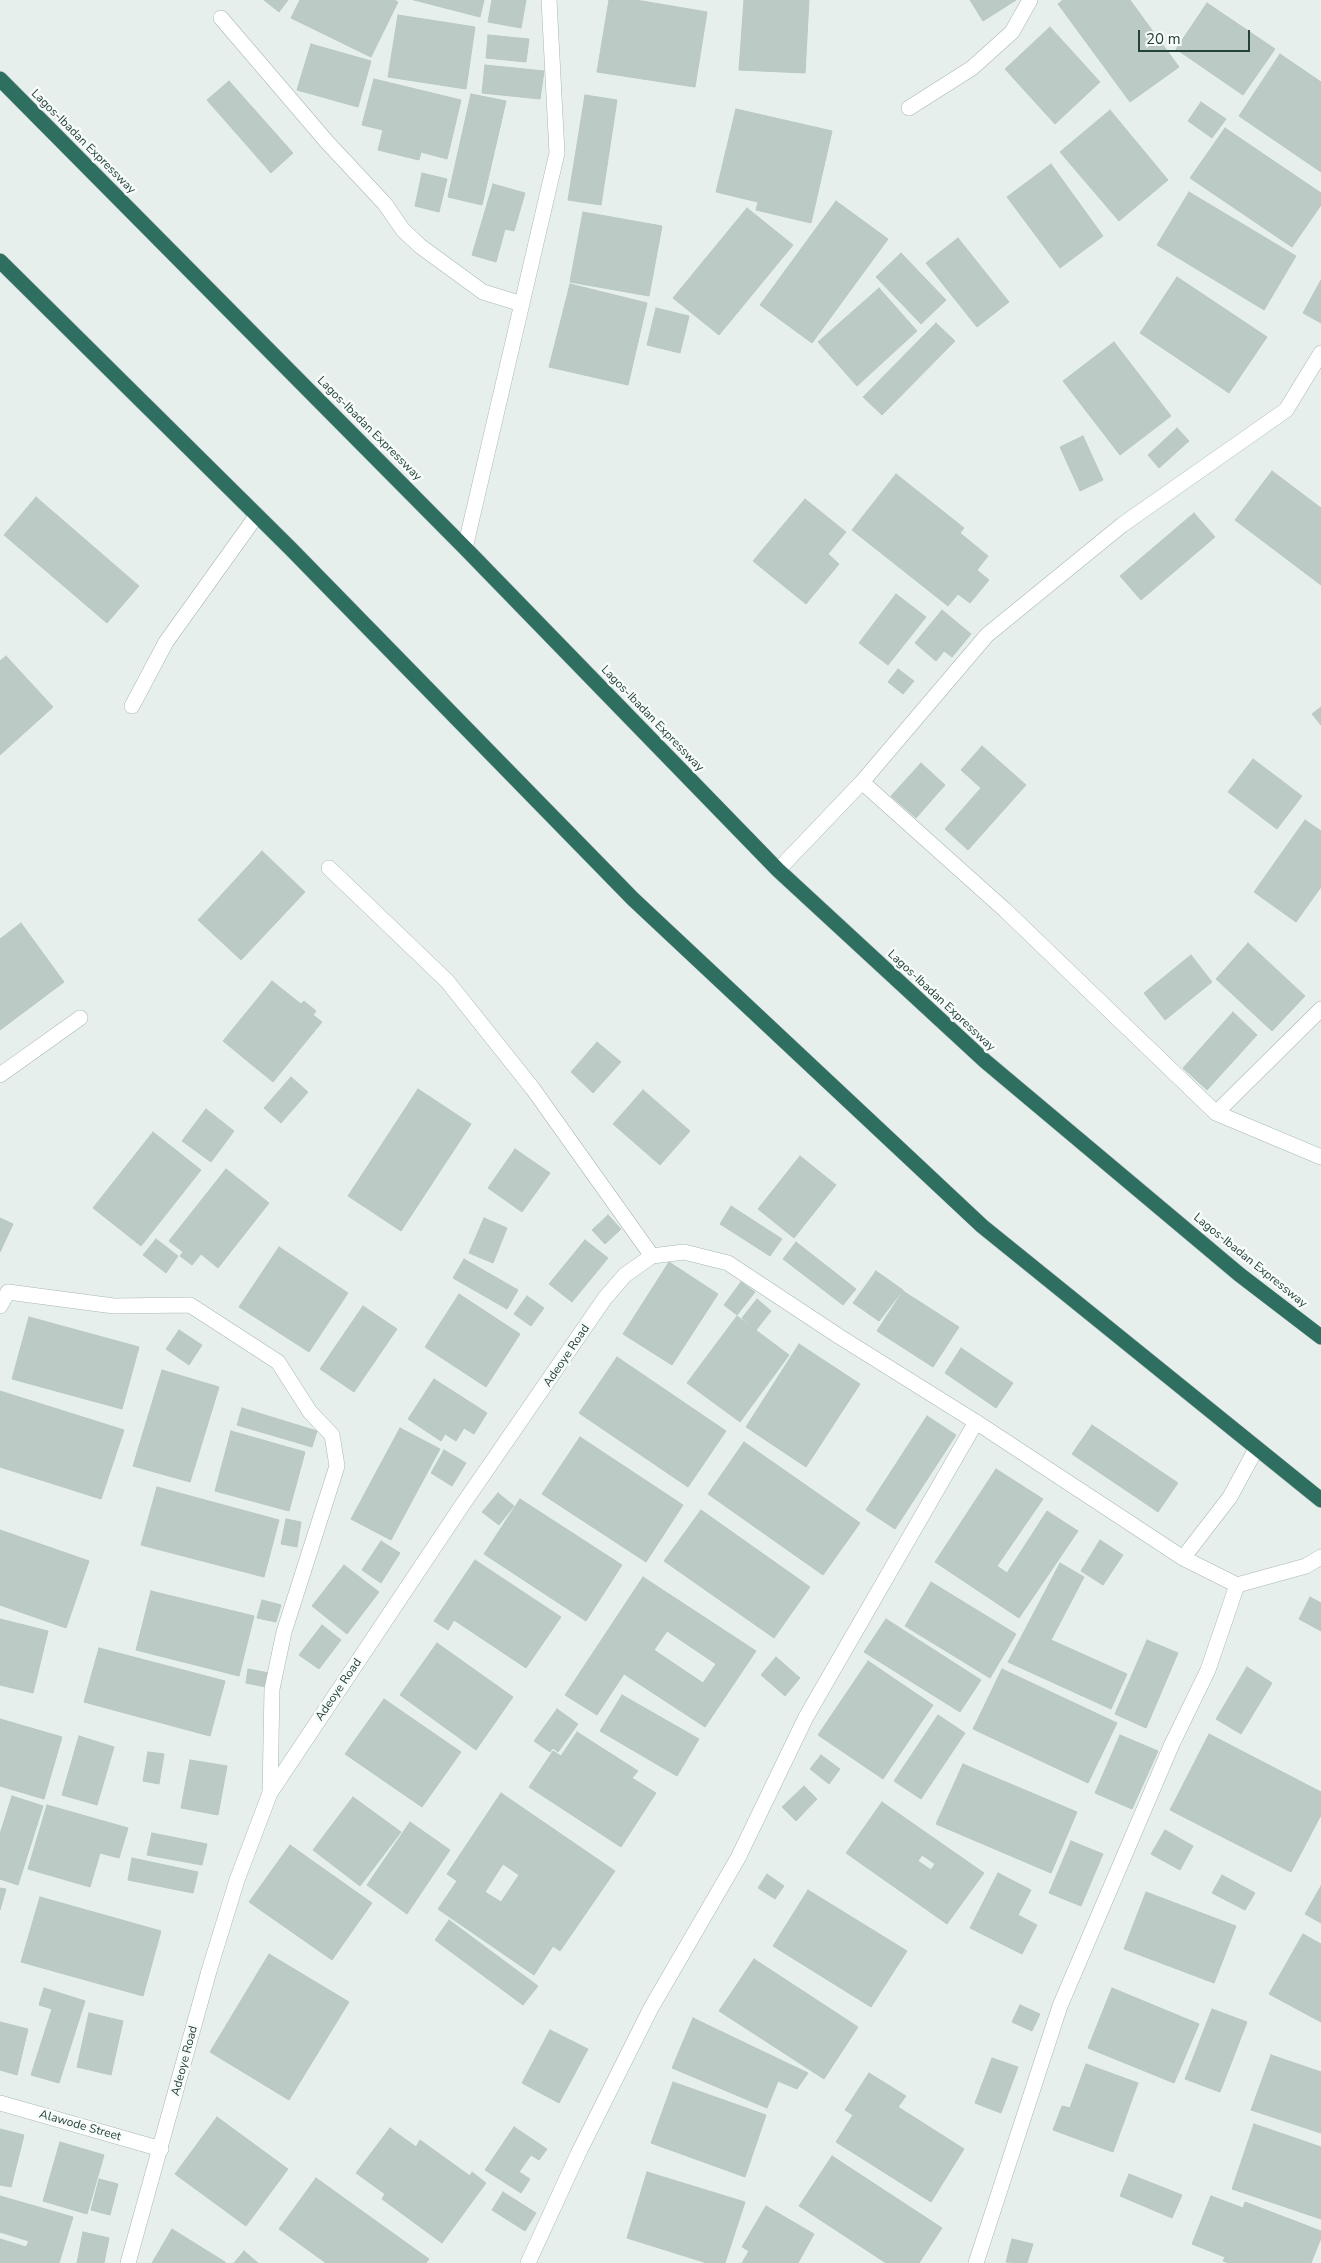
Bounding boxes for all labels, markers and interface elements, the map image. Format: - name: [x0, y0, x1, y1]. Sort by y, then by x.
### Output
- scale bar: [1141, 20, 1254, 52]
- text: 20 m: [1146, 29, 1181, 49]
- street label: Lagos-Ibadan Expressway: [28, 87, 138, 197]
- street label: Lagos-Ibadan Expressway: [314, 374, 424, 484]
- street label: Lagos-Ibadan Expressway: [598, 663, 706, 775]
- street label: Lagos-Ibadan Expressway: [884, 947, 998, 1055]
- street label: Lagos-Ibadan Expressway: [1190, 1211, 1310, 1311]
- street label: Adeoye Road: [541, 1322, 593, 1390]
- street label: Adeoye Road: [313, 1656, 365, 1724]
- street label: Adeoye Road: [169, 2024, 201, 2098]
- street label: Alawode Street: [37, 2107, 123, 2145]

